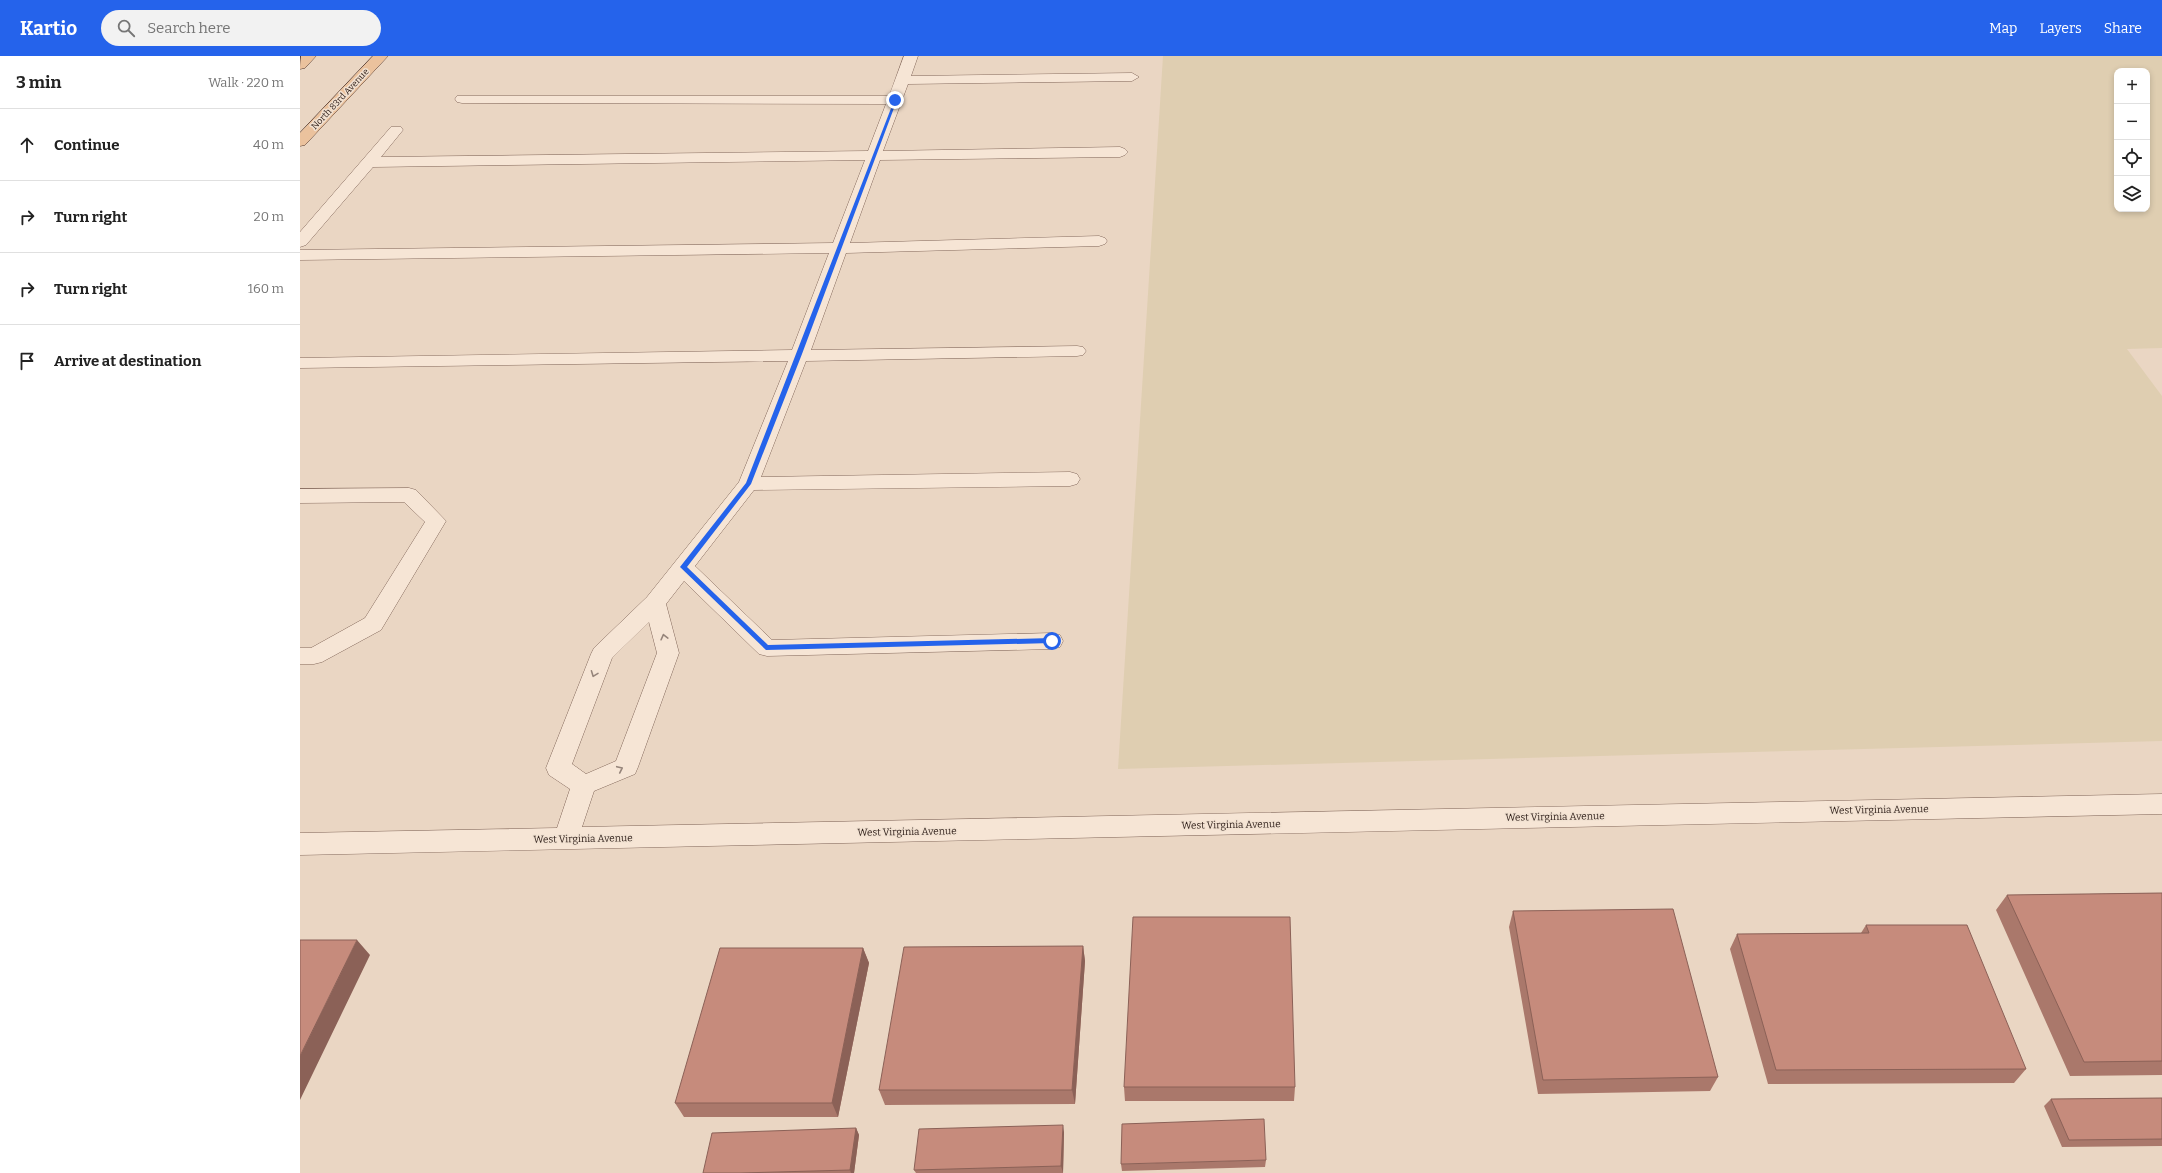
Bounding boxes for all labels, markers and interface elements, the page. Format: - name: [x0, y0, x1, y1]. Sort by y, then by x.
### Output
- search box: [101, 10, 381, 46]
- text: Kartio: [20, 17, 77, 40]
- icon: search: [115, 17, 137, 39]
- text: Search here: [147, 19, 231, 37]
- text: Map: [1989, 20, 2017, 37]
- text: Layers: [2039, 20, 2082, 37]
- text: Share: [2104, 20, 2142, 37]
- street label: North 83rd Avenue: [309, 66, 371, 131]
- map controls: [2114, 68, 2150, 212]
- button: +: [2114, 68, 2150, 104]
- text: 3 min: [16, 72, 61, 93]
- text: Walk · 220 m: [208, 75, 284, 90]
- route end: [886, 91, 904, 109]
- button: −: [2114, 104, 2150, 140]
- icon: ahead: [16, 134, 38, 156]
- text: Continue: [54, 136, 120, 154]
- text: 40 m: [253, 137, 284, 152]
- button: locate: [2114, 140, 2150, 176]
- button: layers: [2114, 176, 2150, 212]
- icon: right: [16, 206, 38, 228]
- text: Turn right: [54, 208, 127, 226]
- text: 20 m: [254, 209, 284, 224]
- icon: right: [16, 278, 38, 300]
- text: Turn right: [54, 280, 127, 298]
- text: 160 m: [248, 281, 284, 296]
- icon: arrive: [16, 350, 38, 372]
- text: Arrive at destination: [54, 352, 201, 370]
- route start: [1043, 632, 1061, 650]
- one-way arrow: [660, 634, 668, 640]
- one-way arrow: [591, 671, 599, 678]
- one-way arrow: [616, 766, 623, 774]
- street label: West Virginia Avenue: [1829, 803, 1929, 817]
- street label: West Virginia Avenue: [1505, 810, 1605, 824]
- street label: West Virginia Avenue: [1181, 818, 1281, 832]
- street label: West Virginia Avenue: [857, 825, 957, 839]
- street label: West Virginia Avenue: [533, 832, 633, 846]

